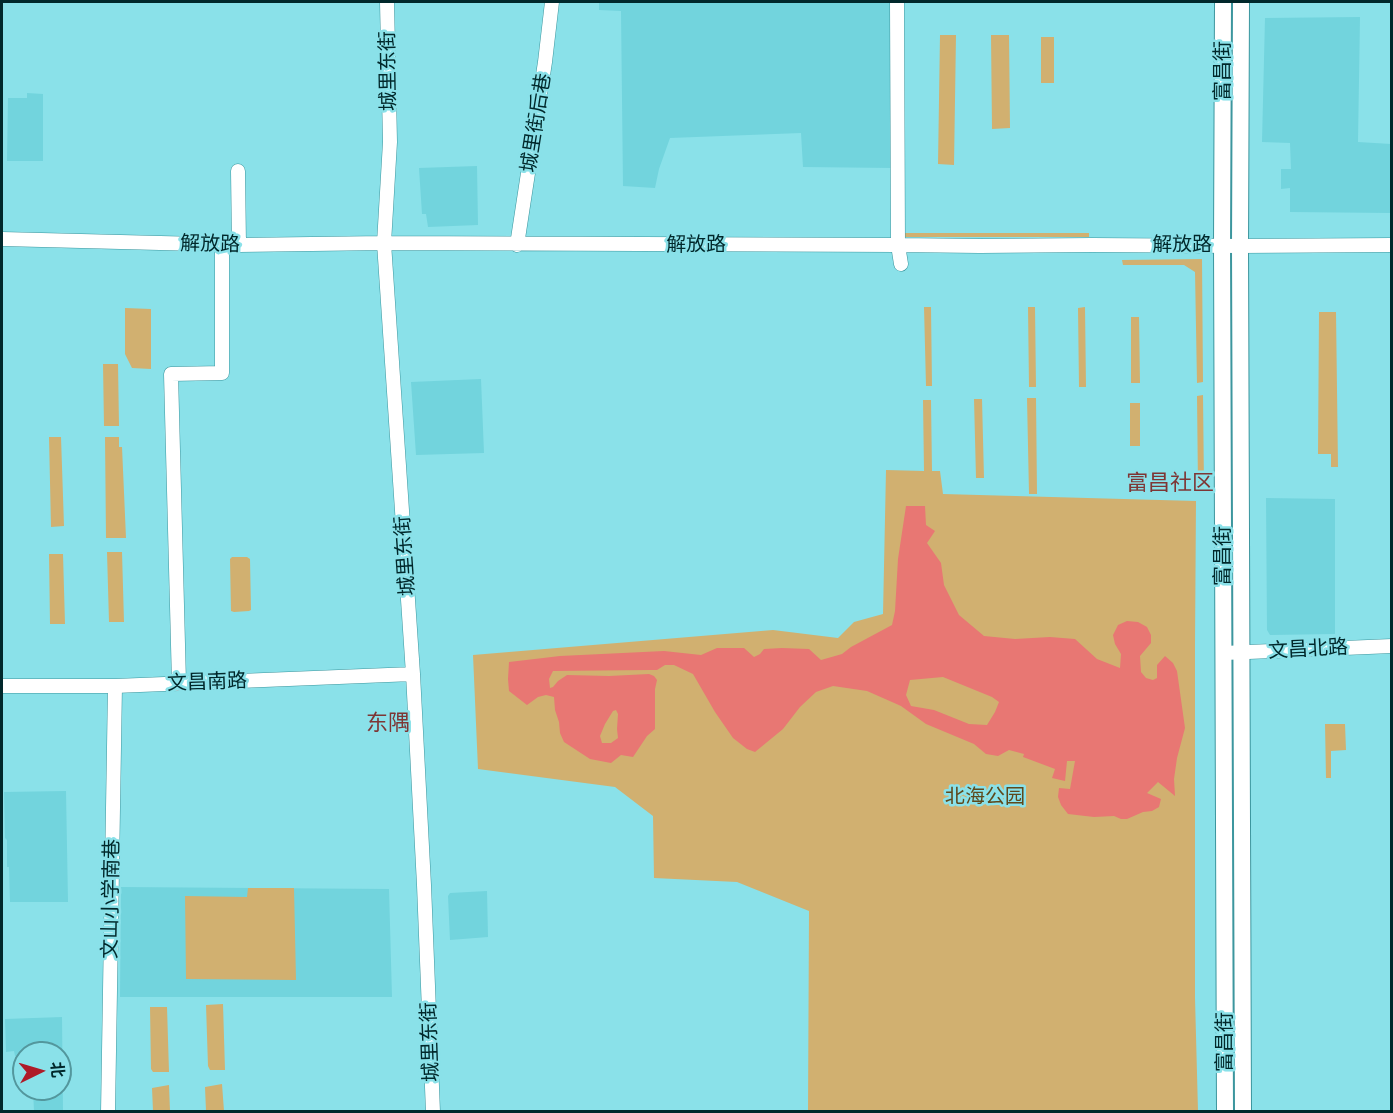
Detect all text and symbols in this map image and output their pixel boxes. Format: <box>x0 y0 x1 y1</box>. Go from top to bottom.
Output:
street label: 城里东街 <box>375 31 401 111</box>
street label: 富昌街 <box>1211 41 1235 101</box>
street label: 城里街后巷 <box>516 72 556 174</box>
street label: 解放路 <box>180 231 240 257</box>
street label: 解放路 <box>666 233 726 257</box>
street label: 解放路 <box>1152 233 1212 257</box>
district label: 富昌社区 <box>1126 470 1214 496</box>
street label: 城里东街 <box>390 515 420 597</box>
street label: 富昌街 <box>1211 526 1235 586</box>
street label: 文昌北路 <box>1267 635 1349 663</box>
street label: 文昌南路 <box>167 669 247 695</box>
district label: 东隅 <box>366 710 410 736</box>
park label: 北海公园 <box>945 785 1025 809</box>
street label: 文山小学南巷 <box>98 839 124 959</box>
street label: 城里东街 <box>417 1002 443 1082</box>
street label: 富昌街 <box>1213 1012 1237 1072</box>
north arrow <box>12 1041 72 1101</box>
text: 北 <box>48 1061 68 1078</box>

